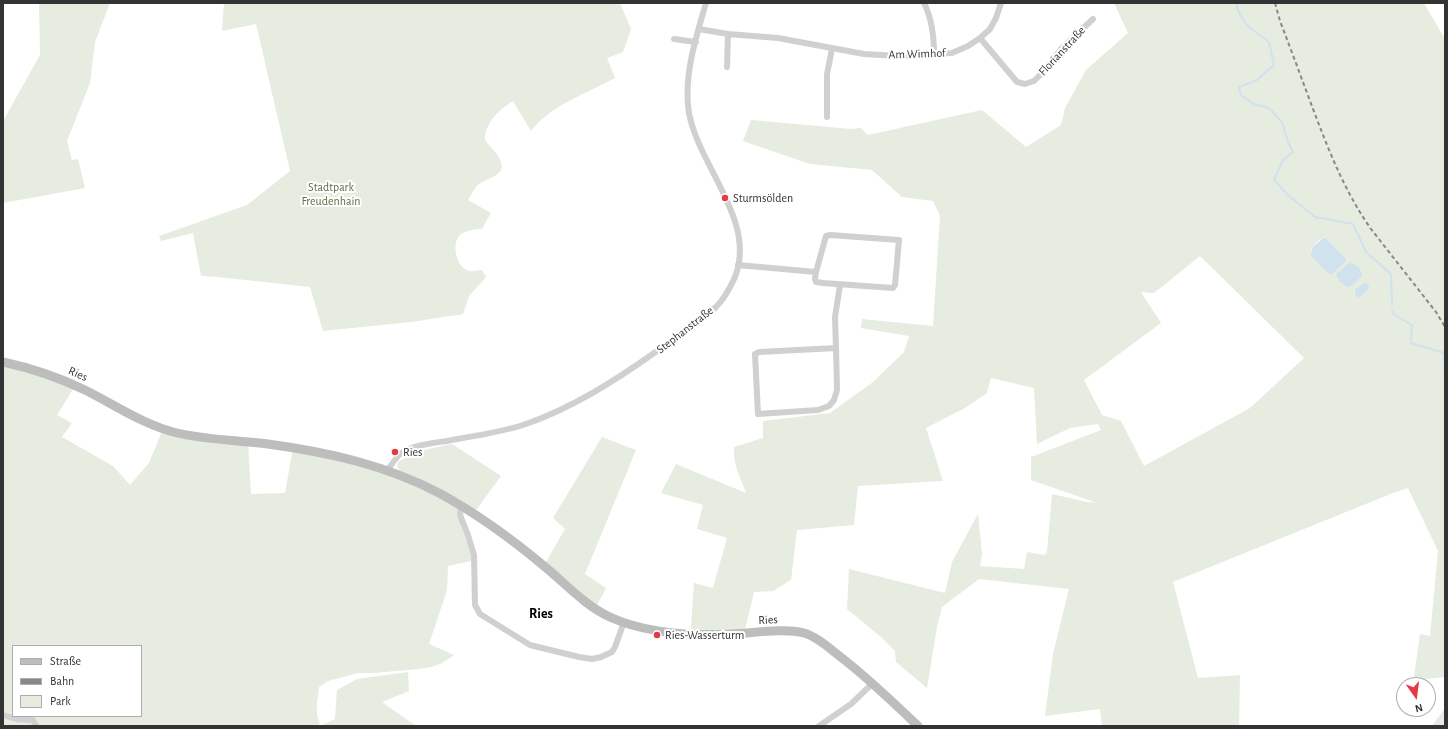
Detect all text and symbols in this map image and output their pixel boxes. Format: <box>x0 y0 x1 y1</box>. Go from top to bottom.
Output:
street label: Florianstraße <box>1036 23 1088 79</box>
street label: Am Wimhof <box>888 46 946 62</box>
park label: Stadtpark Freudenhain <box>301 180 361 208</box>
place label: Sturmsölden <box>733 191 793 205</box>
marker: Sturmsölden <box>720 193 730 203</box>
street label: Stephanstraße <box>654 303 716 357</box>
street label: Ries <box>66 363 90 385</box>
place label: Ries <box>403 445 423 459</box>
marker: Ries <box>390 447 400 457</box>
district label: Ries <box>529 606 553 622</box>
street label: Ries <box>758 612 778 628</box>
place label: Ries-Wasserturm <box>665 628 744 642</box>
marker: Ries-Wasserturm <box>652 630 662 640</box>
legend <box>12 645 142 717</box>
text: Straße <box>50 655 81 667</box>
text: Bahn <box>50 675 74 687</box>
north arrow <box>1396 677 1436 717</box>
text: Park <box>50 695 71 707</box>
text: N <box>1414 702 1424 714</box>

